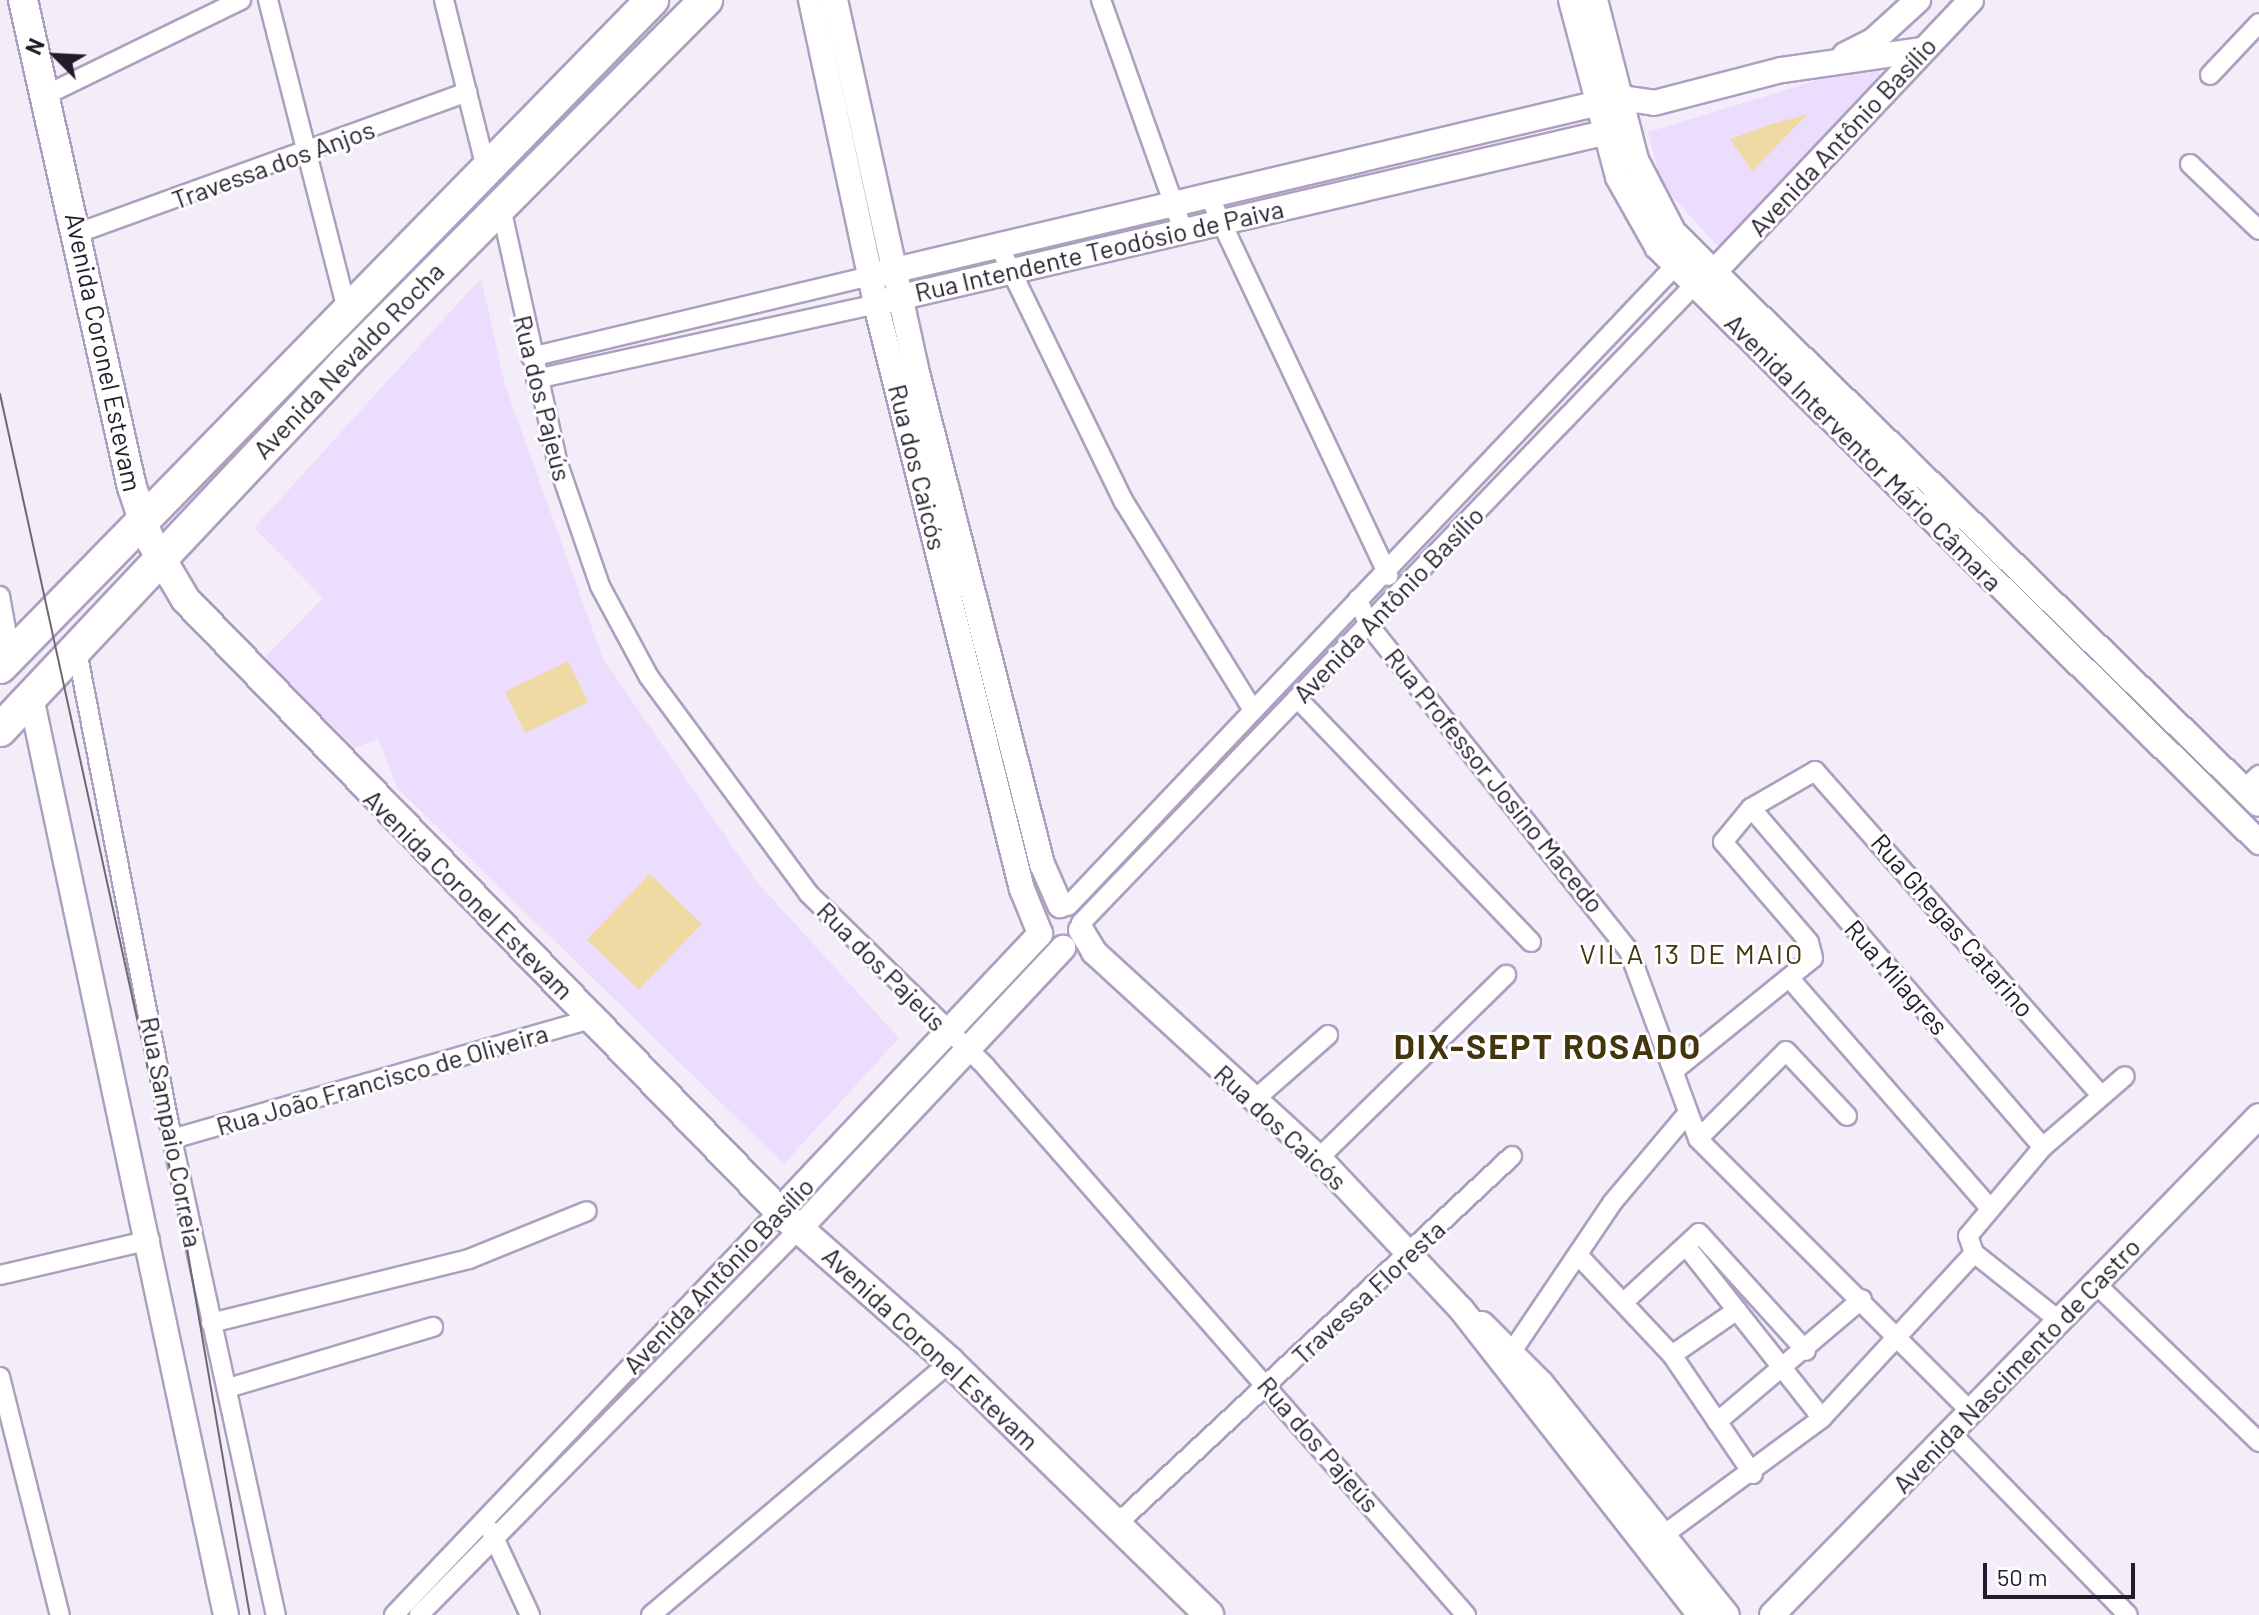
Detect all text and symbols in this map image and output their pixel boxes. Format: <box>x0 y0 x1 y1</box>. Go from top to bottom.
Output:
north arrow <box>16 16 96 96</box>
street label: Avenida Antônio Basílio <box>1742 30 1942 242</box>
text: N <box>19 34 49 58</box>
street label: Travessa dos Anjos <box>167 113 379 215</box>
street label: Rua Intendente Teodósio de Paiva <box>912 192 1286 308</box>
street label: Avenida Coronel Estevam <box>59 210 149 494</box>
street label: Avenida Nevaldo Rocha <box>246 255 450 465</box>
street label: Avenida Interventor Mário Câmara <box>1719 307 2009 597</box>
street label: Rua dos Pajeús <box>507 312 579 484</box>
street label: Rua dos Caicós <box>882 381 954 553</box>
street label: Avenida Antônio Basílio <box>1286 499 1490 709</box>
street label: Rua Professor Josino Macedo <box>1379 641 1611 919</box>
street label: Avenida Coronel Estevam <box>358 783 580 1005</box>
street label: Rua Ghegas Catarino <box>1865 827 2041 1023</box>
street label: Rua dos Pajeús <box>811 895 953 1037</box>
street label: Rua Milagres <box>1839 913 1955 1041</box>
district label: VILA 13 DE MAIO <box>1580 936 1804 970</box>
street label: Rua Sampaio Correia <box>134 1014 210 1250</box>
street label: Rua João Francisco de Oliveira <box>213 1017 551 1141</box>
district label: DIX-SEPT ROSADO <box>1394 1026 1702 1066</box>
street label: Rua dos Caicós <box>1208 1058 1354 1196</box>
street label: Avenida Antônio Basílio <box>616 1170 820 1380</box>
street label: Travessa Floresta <box>1285 1213 1451 1371</box>
street label: Avenida Nascimento de Castro <box>1886 1231 2146 1499</box>
street label: Avenida Coronel Estevam <box>816 1240 1046 1456</box>
street label: Rua dos Pajeús <box>1252 1370 1386 1518</box>
scale bar <box>1987 1547 2139 1597</box>
text: 50 m <box>1997 1562 2048 1591</box>

